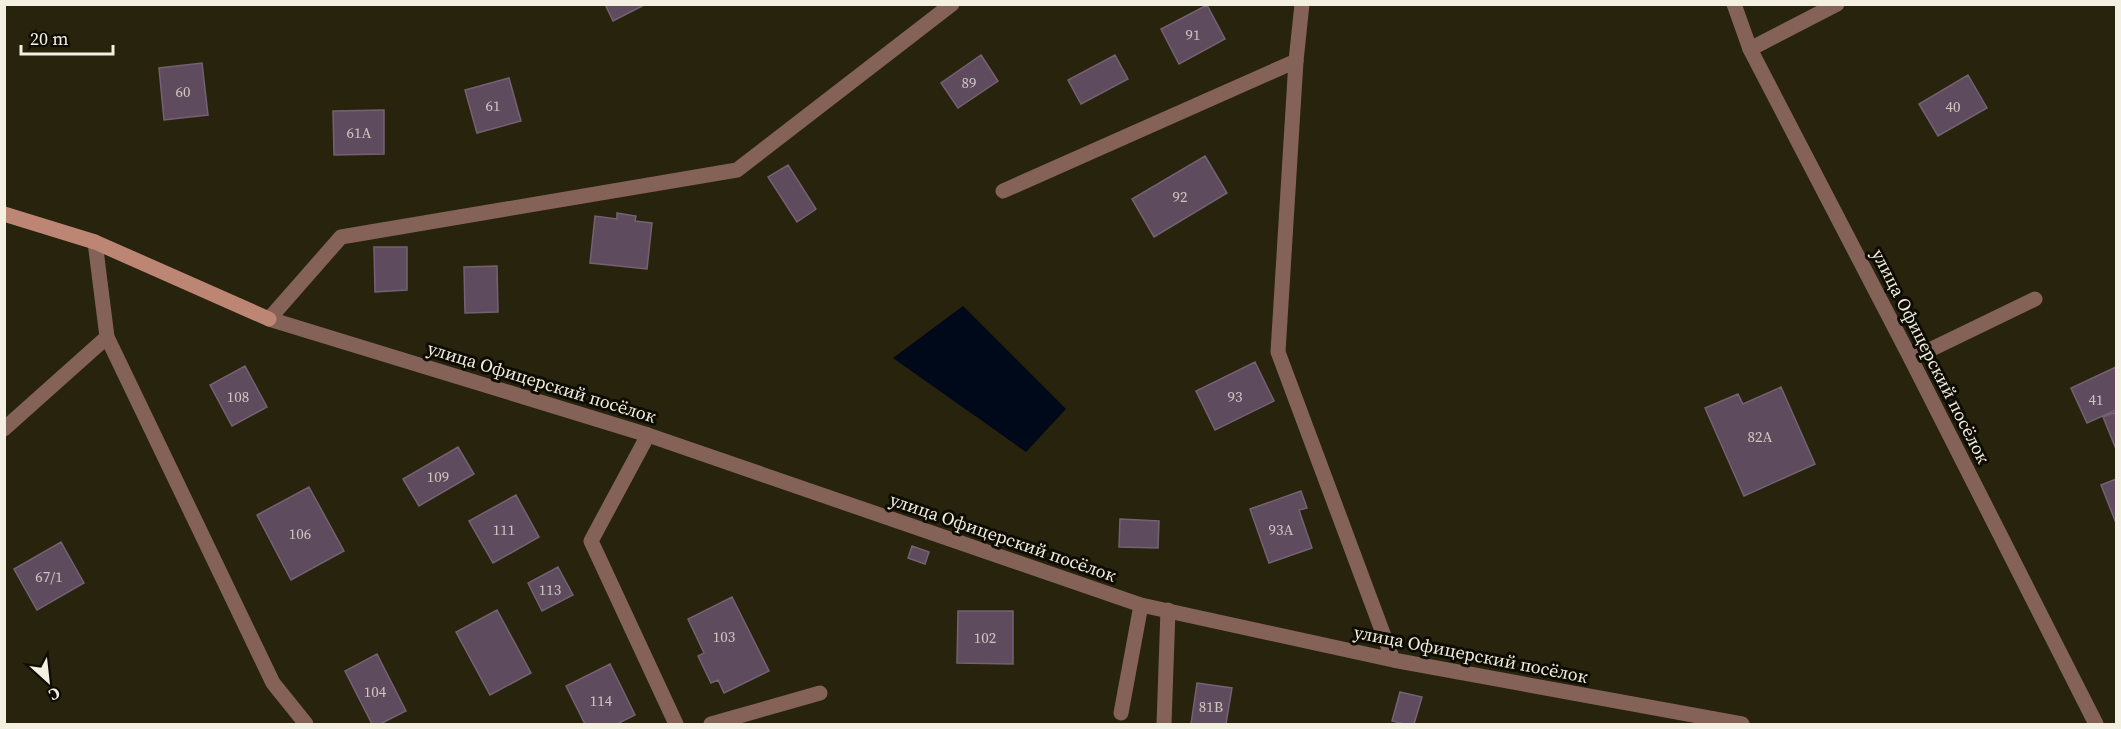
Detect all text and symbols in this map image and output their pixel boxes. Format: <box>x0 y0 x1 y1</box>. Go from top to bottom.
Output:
scale bar <box>21 18 112 56</box>
house number: 91 <box>1185 24 1201 45</box>
text: 20 m <box>30 26 68 51</box>
house number: 89 <box>961 72 977 93</box>
house number: 60 <box>175 81 191 102</box>
house number: 61 <box>485 95 501 116</box>
house number: 40 <box>1945 96 1961 117</box>
house number: 61А <box>347 122 372 143</box>
house number: 92 <box>1172 186 1188 207</box>
street label: улица Офицерский посёлок <box>1866 244 1996 468</box>
street label: улица Офицерский посёлок <box>425 335 659 429</box>
house number: 108 <box>227 386 249 407</box>
house number: 93 <box>1227 386 1243 407</box>
house number: 41 <box>2088 389 2104 410</box>
house number: 82А <box>1748 426 1773 447</box>
house number: 109 <box>427 466 449 487</box>
street label: улица Офицерский посёлок <box>886 486 1120 588</box>
house number: 111 <box>493 519 515 540</box>
house number: 93А <box>1269 519 1294 540</box>
house number: 106 <box>289 523 311 544</box>
house number: 67/1 <box>35 566 63 587</box>
house number: 113 <box>539 579 561 600</box>
street label: улица Офицерский посёлок <box>1352 619 1590 689</box>
house number: 103 <box>713 626 735 647</box>
house number: 102 <box>974 627 996 648</box>
north arrow <box>18 651 78 711</box>
house number: 104 <box>364 681 387 702</box>
text: С <box>45 682 64 706</box>
house number: 114 <box>590 690 613 711</box>
house number: 81В <box>1199 696 1223 717</box>

